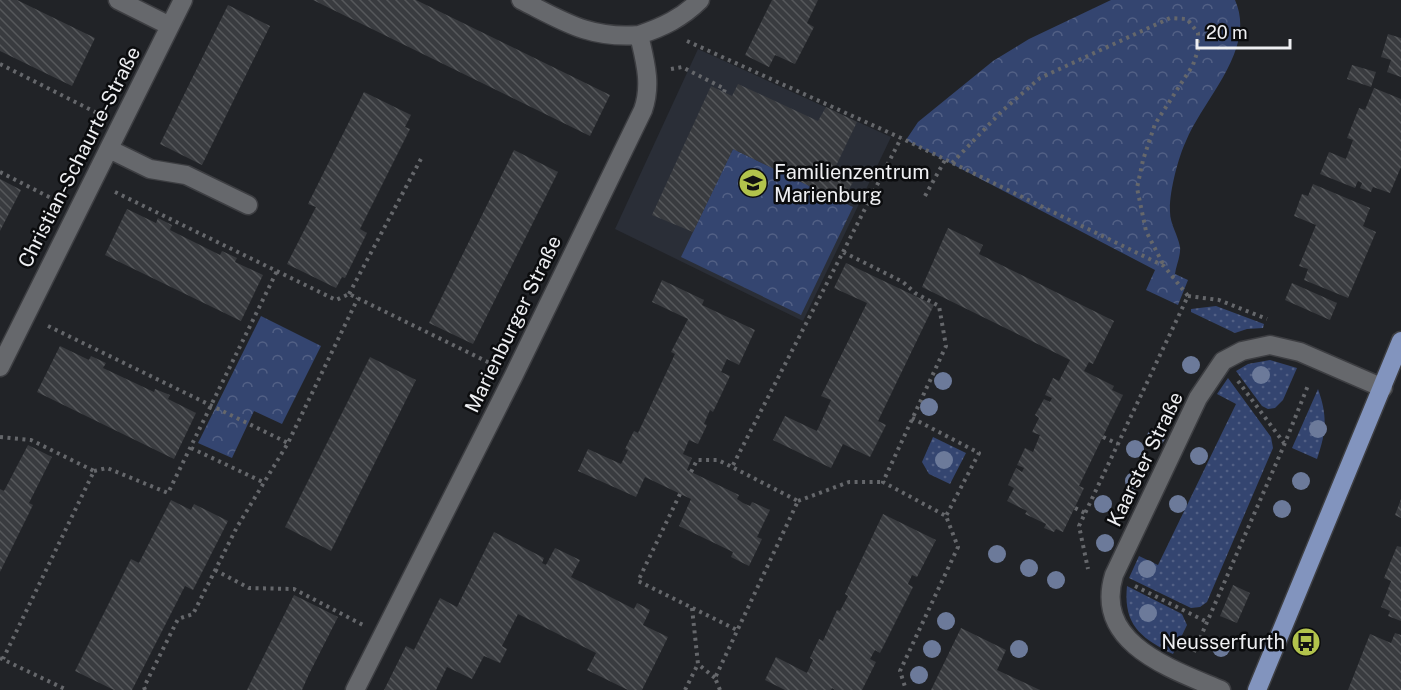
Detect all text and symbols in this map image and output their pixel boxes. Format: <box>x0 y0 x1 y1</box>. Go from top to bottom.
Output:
scale bar <box>1197 12 1290 50</box>
text: 20 m <box>1206 22 1248 43</box>
street label: Christian-Schaurte-Straße <box>13 42 145 272</box>
place label: Familienzentrum Marienburg <box>774 160 930 207</box>
school or university icon: Familienzentrum Marienburg <box>737 167 769 199</box>
street label: Marienburger Straße <box>460 232 566 416</box>
street label: Kaarster Straße <box>1102 388 1188 530</box>
bus stop icon: Neusserfurth <box>1290 626 1322 658</box>
place label: Neusserfurth <box>1161 630 1285 654</box>

